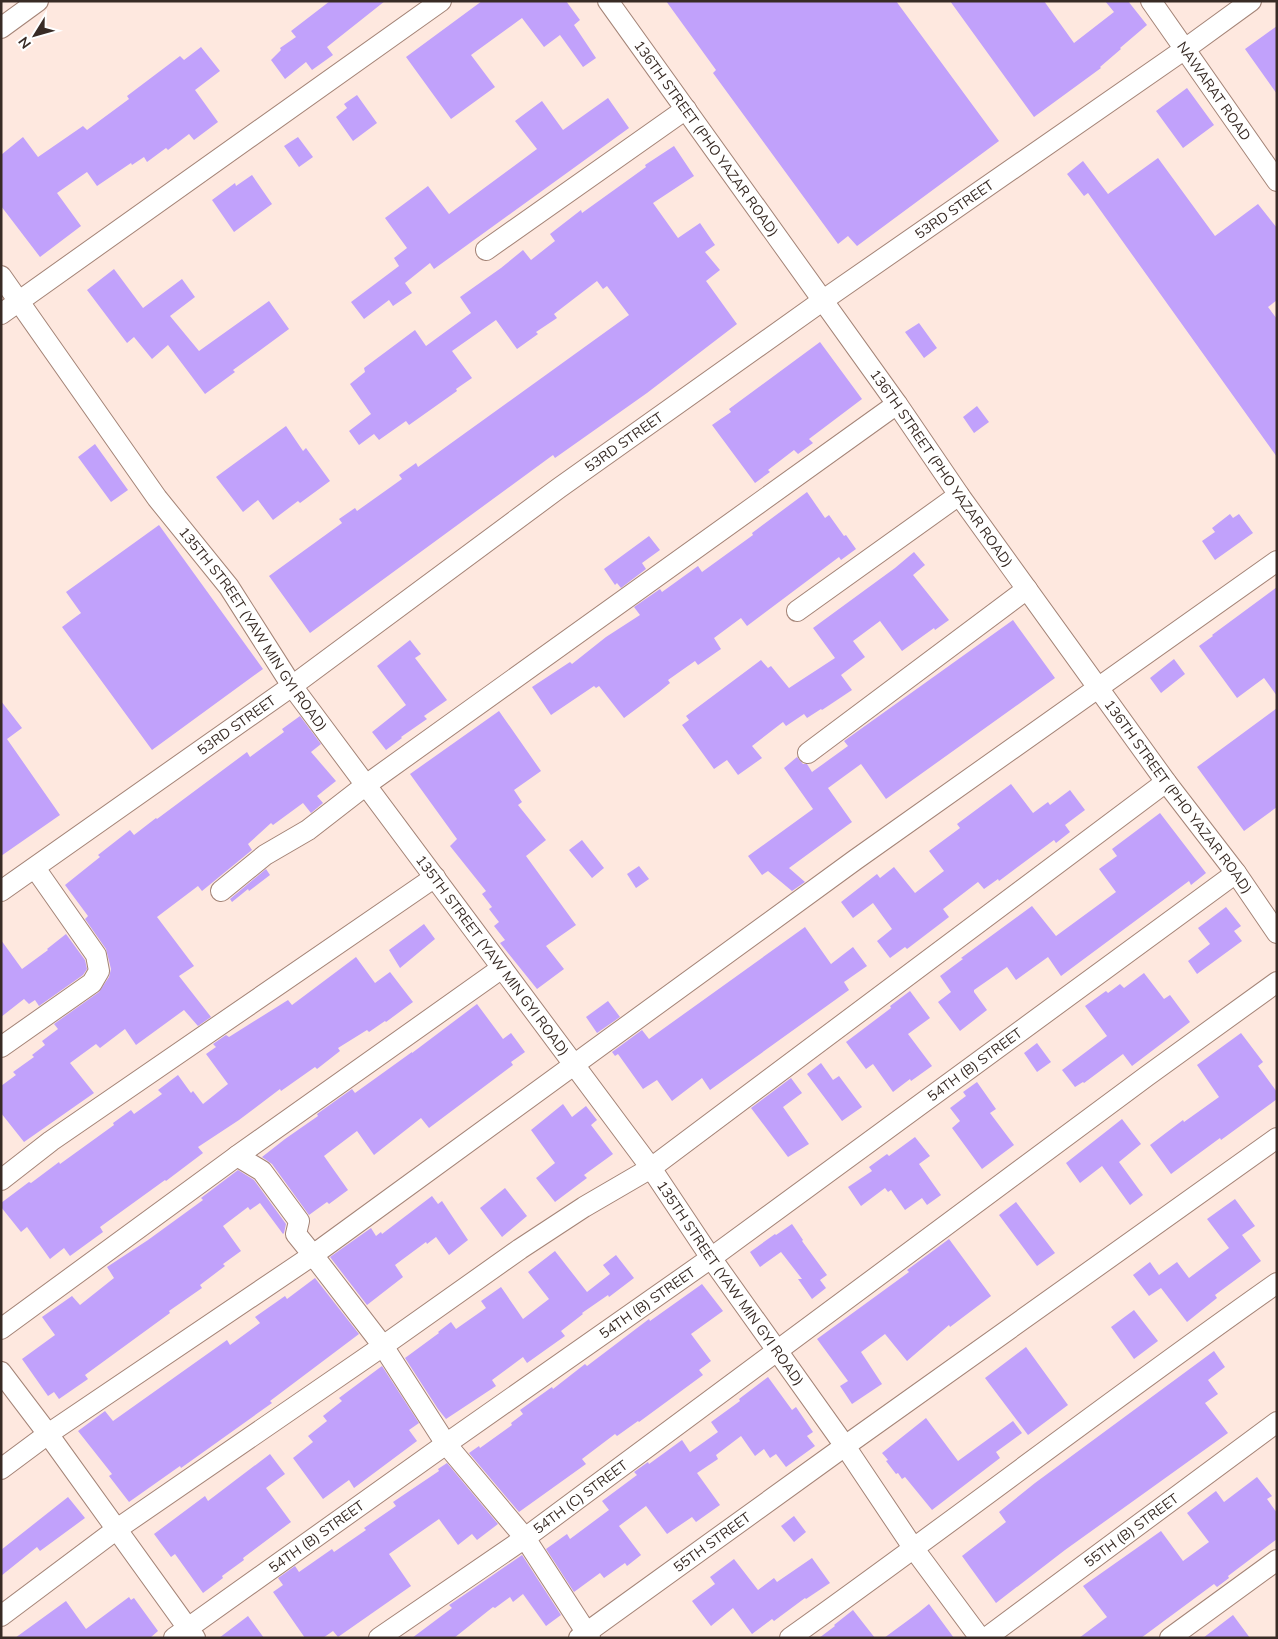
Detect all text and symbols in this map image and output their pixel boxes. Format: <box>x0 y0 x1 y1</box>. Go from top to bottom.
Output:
north arrow <box>10 10 60 60</box>
text: N <box>14 33 35 52</box>
street label: 136TH STREET (PHO YAZAR ROAD) <box>630 37 783 240</box>
street label: NAWARAT ROAD <box>1173 38 1255 144</box>
street label: 53RD STREET <box>911 175 998 243</box>
street label: 136TH STREET (PHO YAZAR ROAD) <box>866 366 1017 570</box>
street label: 53RD STREET <box>581 408 667 476</box>
street label: 135TH STREET (YAW MIN GYI ROAD) <box>175 523 331 734</box>
street label: 53RD STREET <box>194 691 280 759</box>
street label: 136TH STREET (PHO YAZAR ROAD) <box>1101 696 1256 897</box>
street label: 135TH STREET (YAW MIN GYI ROAD) <box>412 851 573 1059</box>
street label: 54TH (B) STREET <box>924 1023 1026 1105</box>
street label: 135TH STREET (YAW MIN GYI ROAD) <box>653 1177 808 1389</box>
street label: 54TH (B) STREET <box>596 1263 699 1343</box>
street label: 54TH (C) STREET <box>530 1456 632 1538</box>
street label: 55TH (B) STREET <box>1081 1489 1183 1571</box>
street label: 54TH (B) STREET <box>265 1496 368 1577</box>
street label: 55TH STREET <box>670 1508 755 1576</box>

